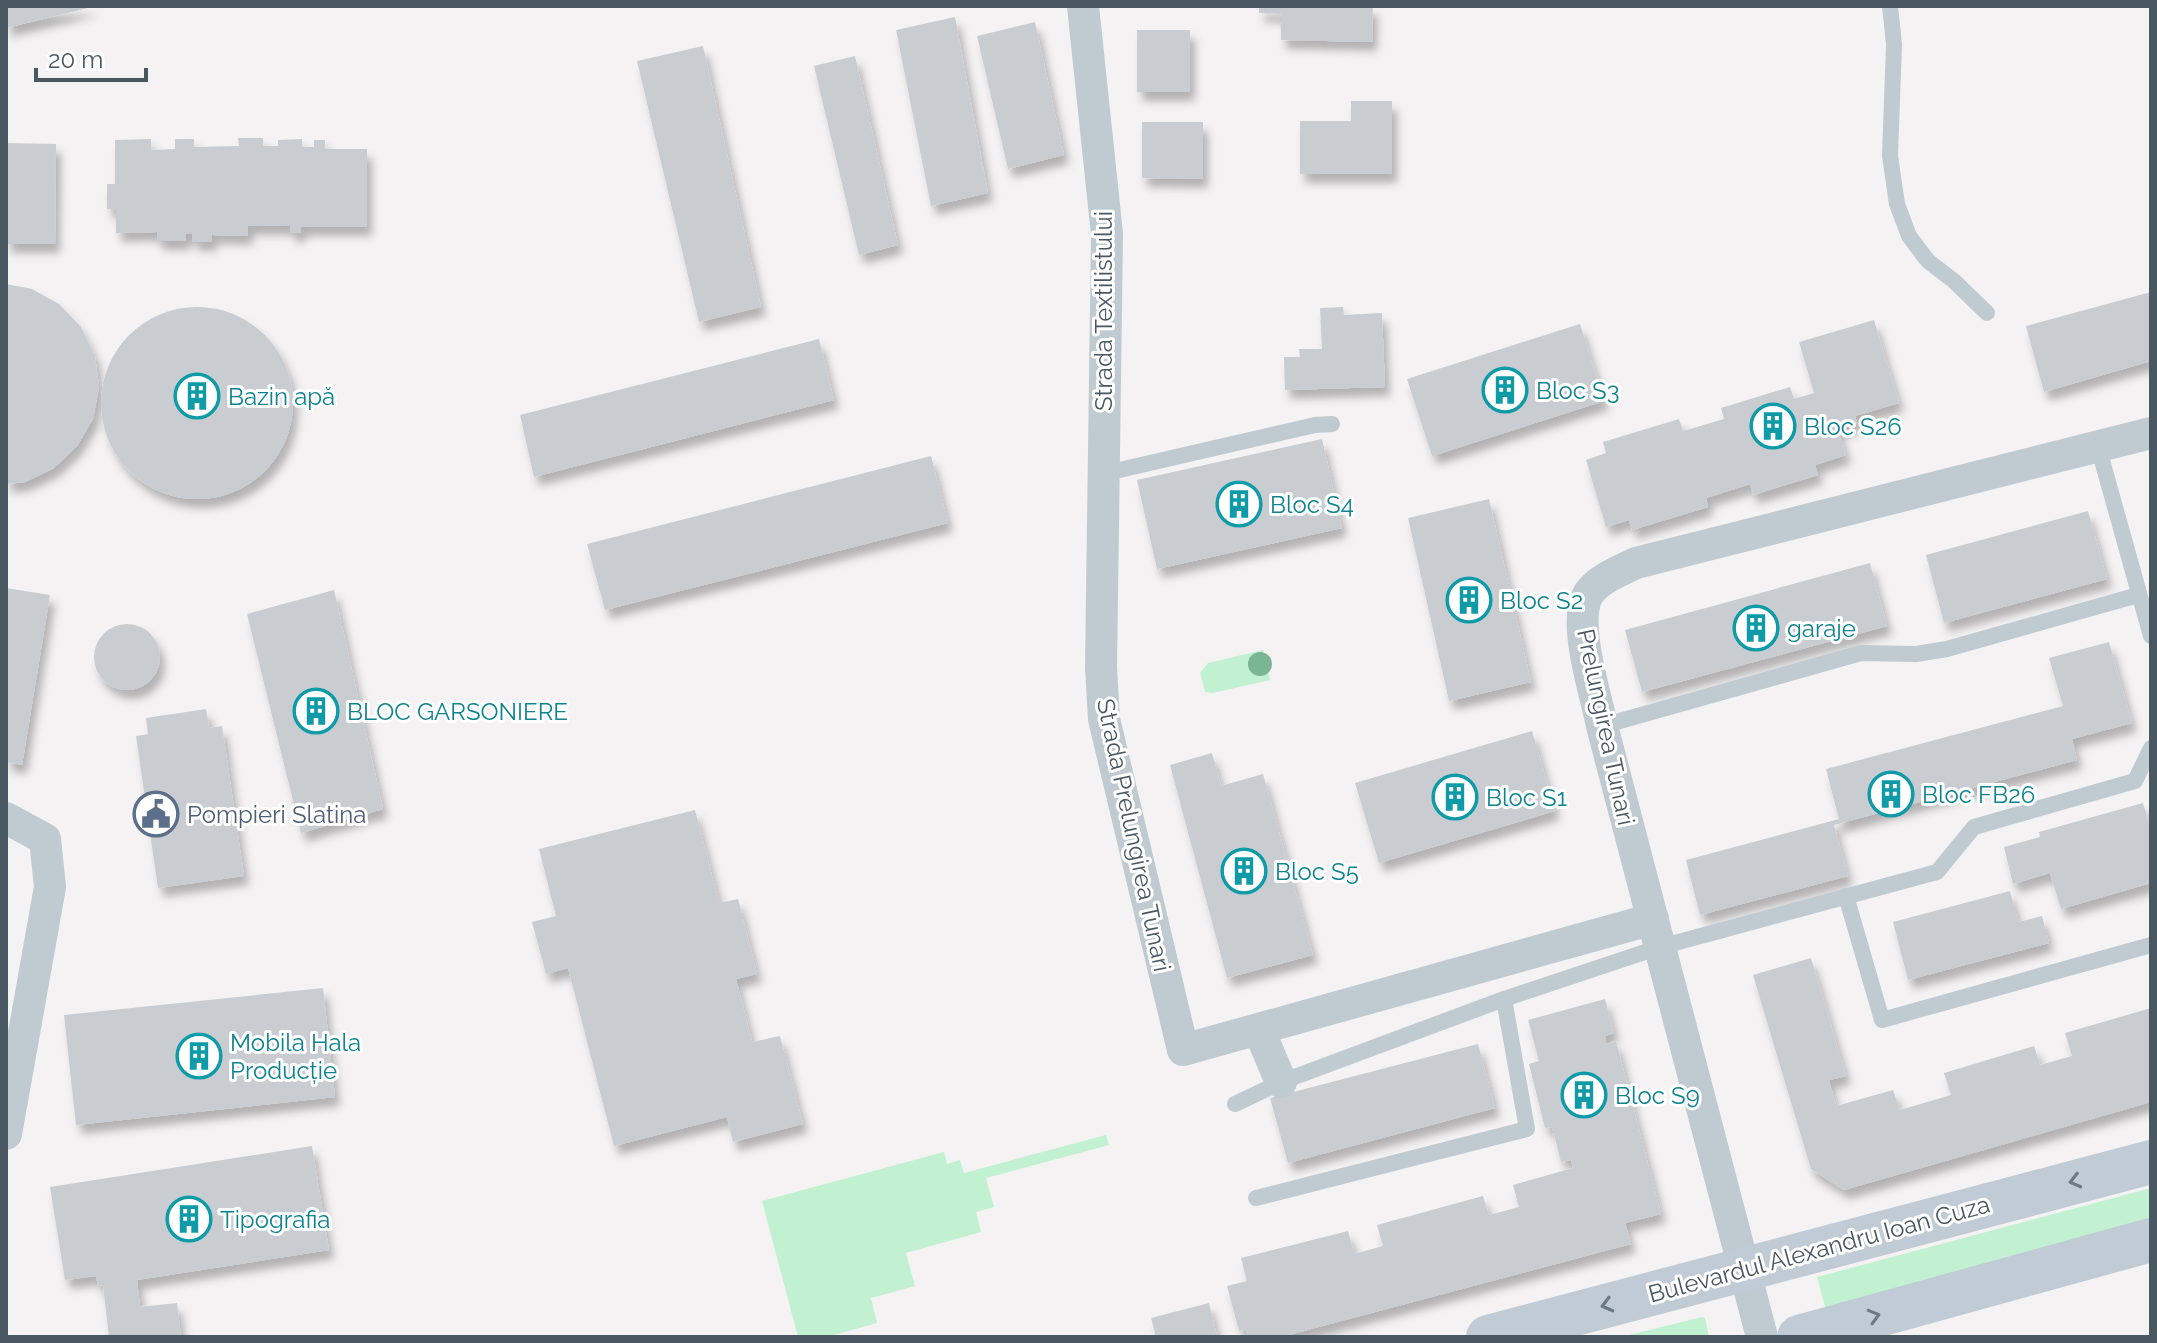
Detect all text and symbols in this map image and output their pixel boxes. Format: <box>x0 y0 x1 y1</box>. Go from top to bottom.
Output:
scale bar <box>36 32 146 82</box>
text: 20 m <box>48 45 103 74</box>
street label: Strada Textilistului <box>1089 211 1118 411</box>
building icon: Bloc S3 <box>1481 366 1529 414</box>
building icon: Bazin apă <box>173 372 221 420</box>
place label: Bloc S3 <box>1536 376 1619 405</box>
place label: Bazin apă <box>228 382 335 411</box>
building icon: Bloc S26 <box>1749 402 1797 450</box>
place label: Bloc S26 <box>1804 412 1902 441</box>
building icon: Bloc S4 <box>1215 480 1263 528</box>
place label: Bloc S4 <box>1270 490 1354 519</box>
building icon: Bloc S2 <box>1445 576 1493 624</box>
place label: Bloc S2 <box>1500 586 1583 615</box>
building icon: garaje <box>1732 604 1780 652</box>
place label: garaje <box>1787 614 1856 643</box>
street label: Prelungirea Tunari <box>1571 626 1641 828</box>
building icon: BLOC GARSONIERE <box>292 687 340 735</box>
street label: Strada Prelungirea Tunari <box>1091 696 1177 974</box>
place label: BLOC GARSONIERE <box>347 697 568 726</box>
building icon: Bloc FB26 <box>1867 770 1915 818</box>
building icon: Bloc S1 <box>1431 773 1479 821</box>
place label: Bloc FB26 <box>1922 780 2035 809</box>
place label: Bloc S1 <box>1486 783 1567 812</box>
public building icon: Pompieri Slatina <box>132 790 180 838</box>
place label: Pompieri Slatina <box>187 800 366 829</box>
building icon: Bloc S5 <box>1220 847 1268 895</box>
place label: Bloc S5 <box>1275 857 1359 886</box>
place label: Mobila Hala Producție <box>230 1028 361 1085</box>
building icon: Mobila Hala Producție <box>175 1032 223 1080</box>
building icon: Bloc S9 <box>1560 1071 1608 1119</box>
place label: Bloc S9 <box>1615 1081 1700 1110</box>
one-way arrow <box>2069 1172 2083 1189</box>
street label: Bulevardul Alexandru Ioan Cuza <box>1645 1189 1993 1309</box>
building icon: Tipografia <box>165 1195 213 1243</box>
place label: Tipografia <box>220 1205 330 1234</box>
one-way arrow <box>1601 1295 1615 1312</box>
one-way arrow <box>1866 1309 1880 1325</box>

